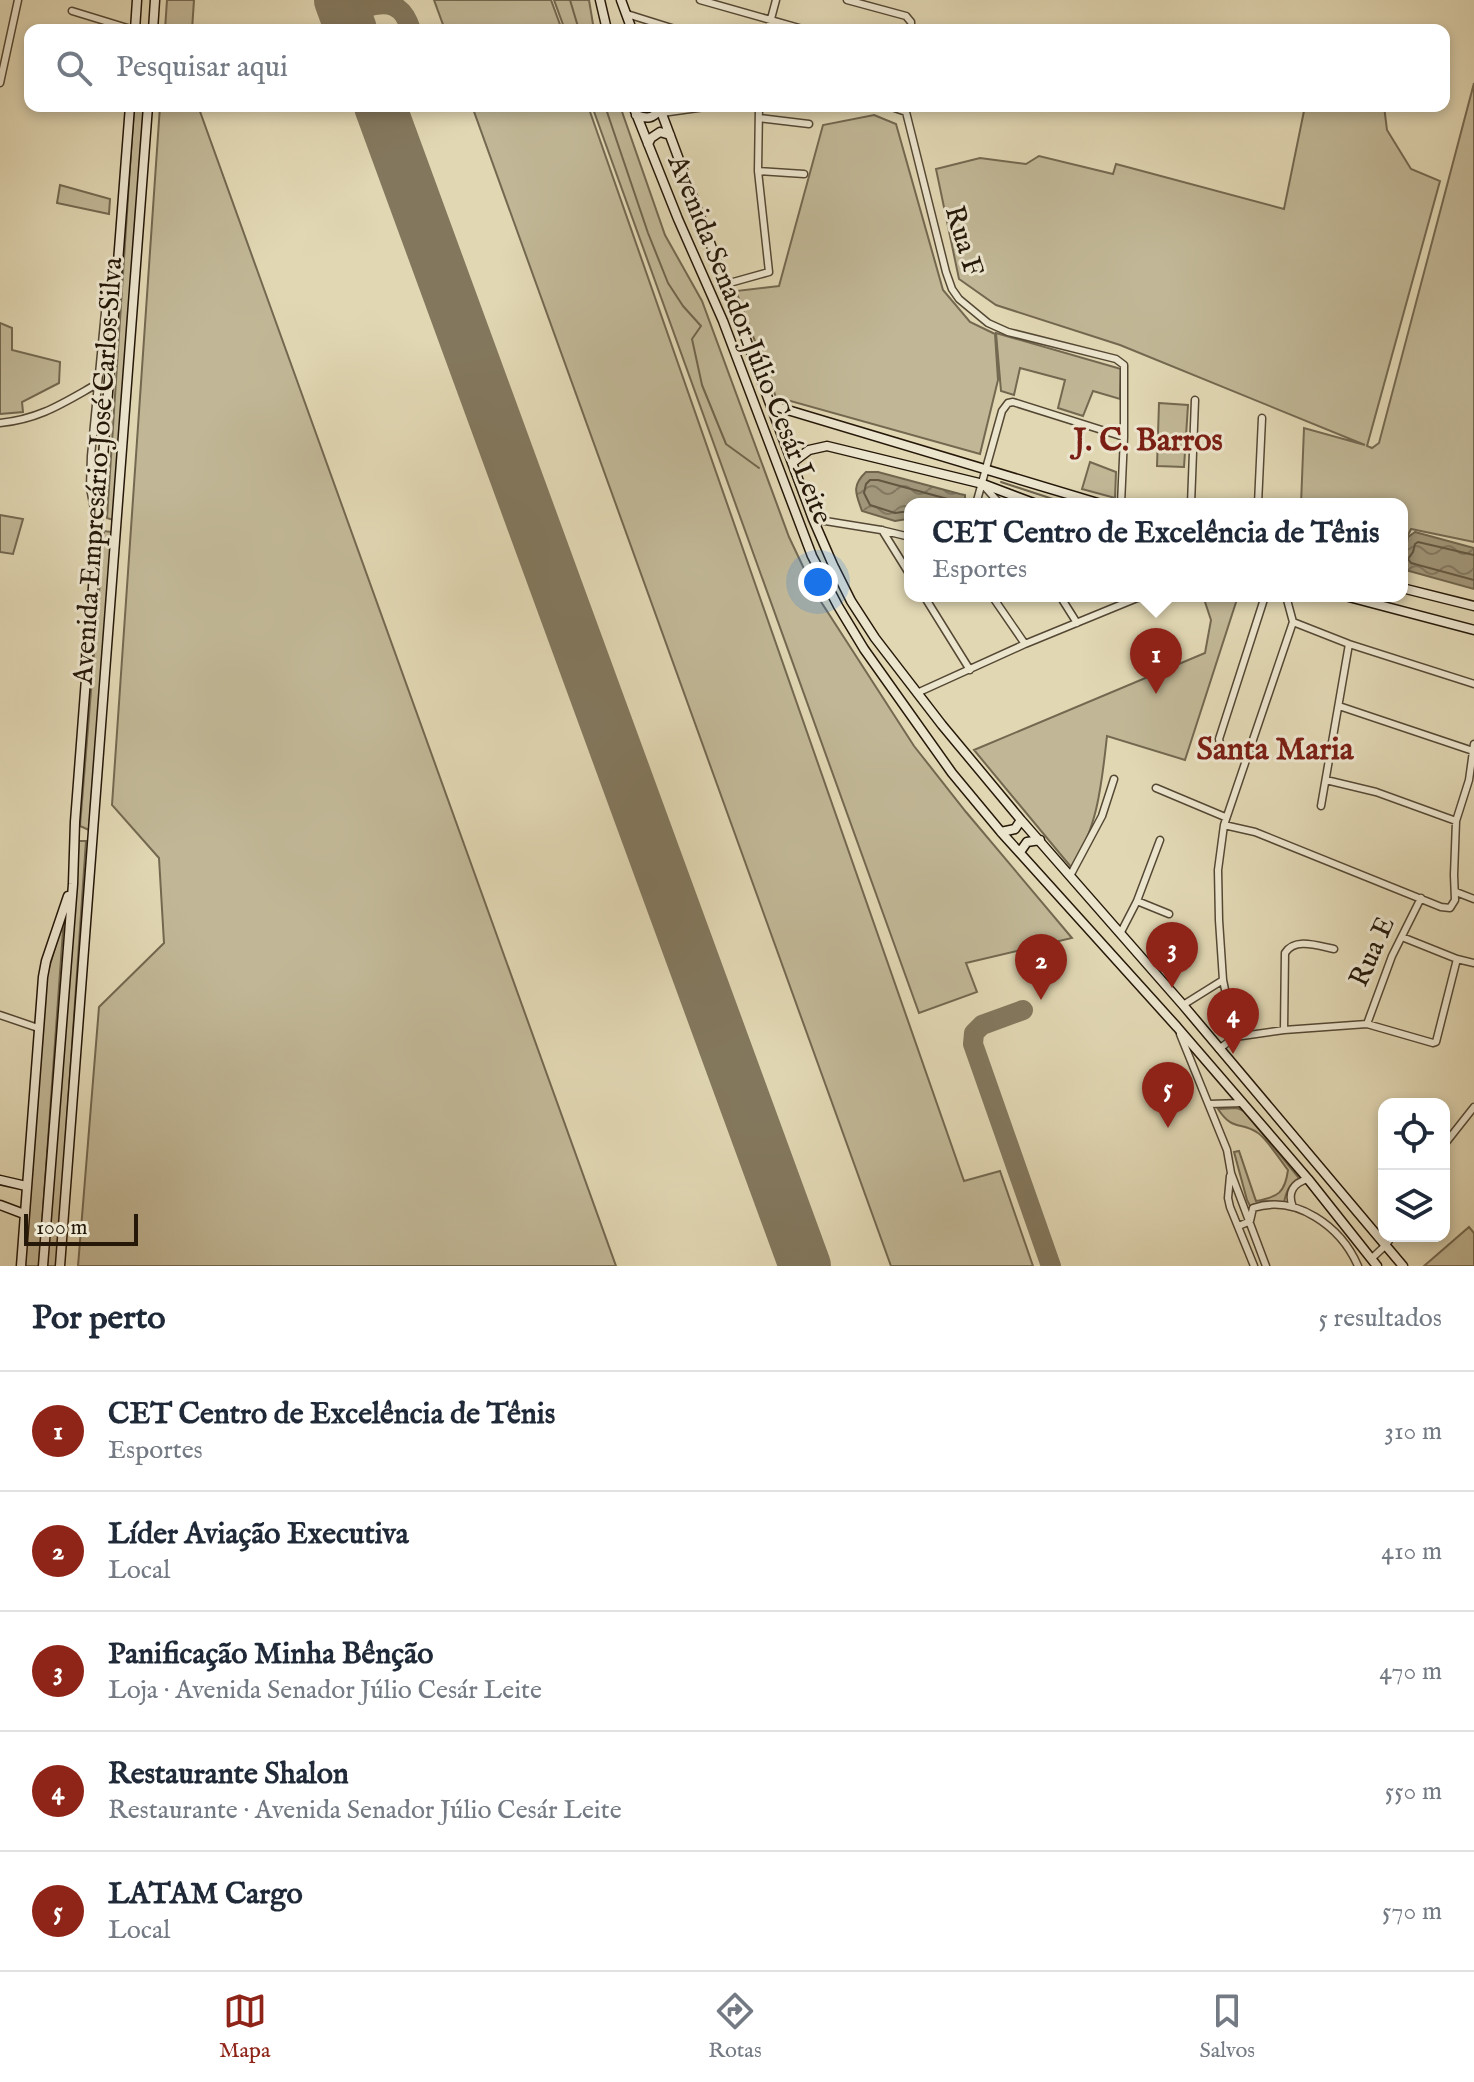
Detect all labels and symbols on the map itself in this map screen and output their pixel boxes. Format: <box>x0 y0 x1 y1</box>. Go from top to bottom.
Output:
street label: Avenida Senador Júlio Cesár Leite <box>658 149 839 530</box>
street label: Rua F <box>936 202 990 281</box>
street label: Avenida Empresário José Carlos Silva <box>67 255 131 687</box>
district label: J. C. Barros <box>1069 421 1223 462</box>
your location <box>798 562 838 602</box>
pin: 1 <box>1130 628 1182 694</box>
district label: Santa Maria <box>1196 730 1355 771</box>
street label: Rua E <box>1342 911 1404 993</box>
pin: 3 <box>1146 922 1198 988</box>
pin: 2 <box>1015 934 1067 1000</box>
pin: 4 <box>1207 988 1259 1054</box>
pin: 5 <box>1142 1062 1194 1128</box>
scale bar <box>24 1210 138 1246</box>

